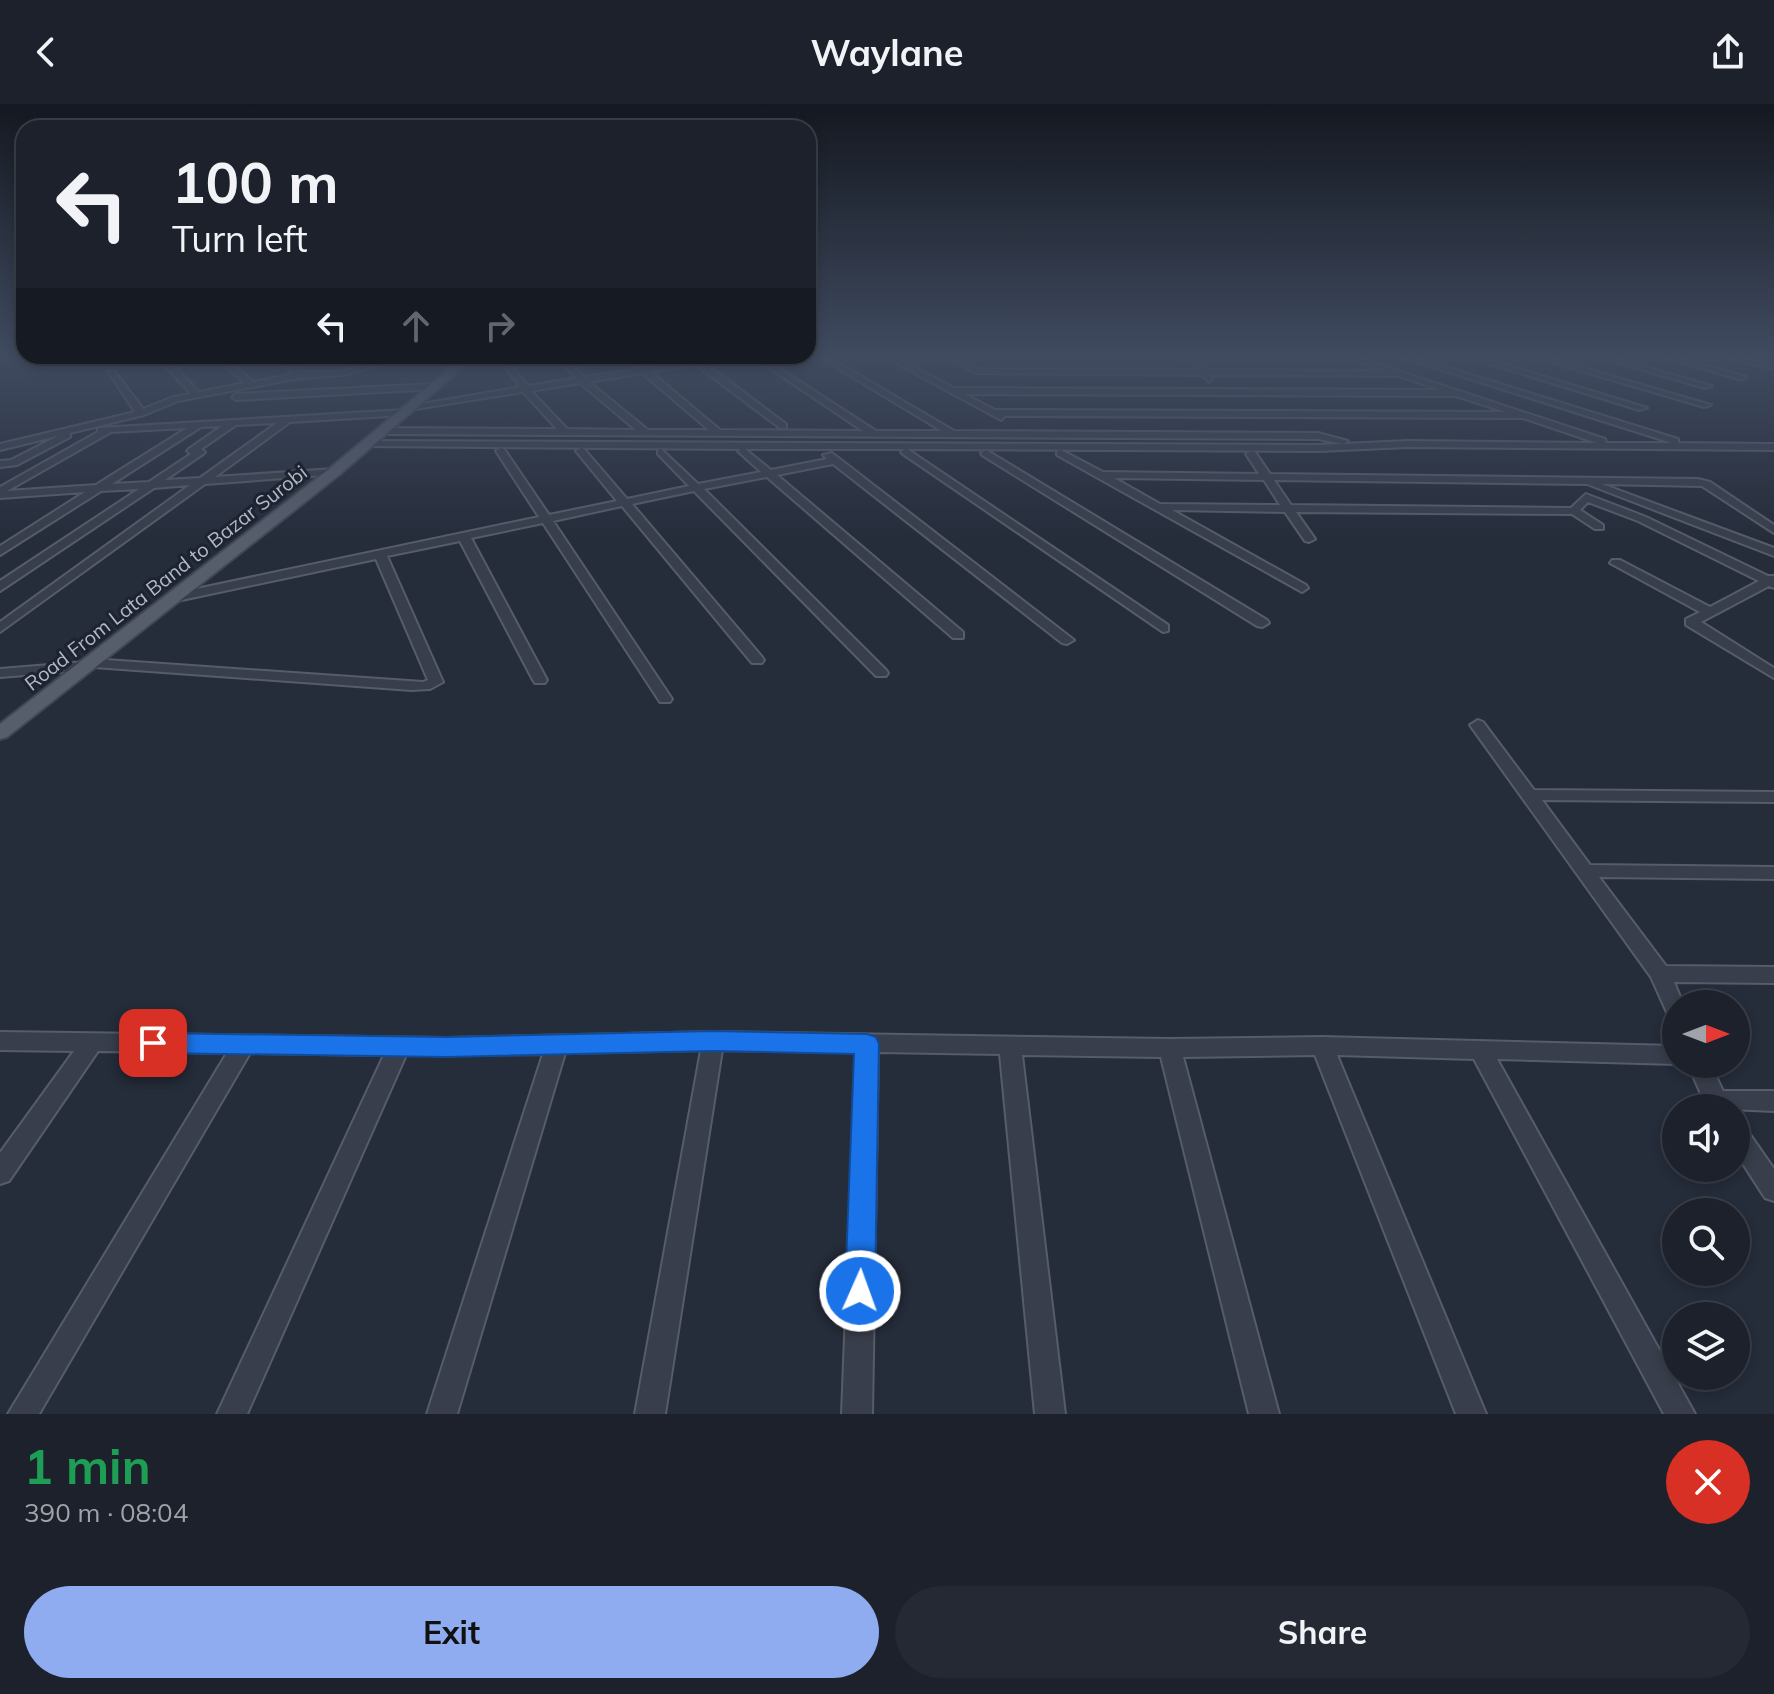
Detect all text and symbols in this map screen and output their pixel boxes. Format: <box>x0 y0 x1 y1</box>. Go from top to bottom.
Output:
icon: back <box>24 30 68 74</box>
text: Waylane <box>810 30 964 75</box>
icon: share <box>1706 30 1750 74</box>
text: 100 m <box>172 147 339 217</box>
icon: left <box>40 152 144 256</box>
text: Turn left <box>172 216 308 261</box>
icon: left <box>310 304 354 348</box>
icon: ahead <box>394 304 438 348</box>
icon: right <box>478 304 522 348</box>
street label: Road From Lata Band to Bazar Surobi <box>20 460 312 696</box>
north arrow <box>1662 990 1750 1078</box>
map controls <box>1662 990 1750 1390</box>
pin <box>119 1009 187 1077</box>
icon: arrive <box>131 1021 175 1065</box>
button: sound <box>1662 1094 1750 1182</box>
button: search <box>1662 1198 1750 1286</box>
position arrow <box>818 1249 902 1333</box>
button: layers <box>1662 1302 1750 1390</box>
text: 1 min <box>24 1436 151 1496</box>
button: close <box>1666 1440 1750 1524</box>
text: 390 m · 08:04 <box>24 1496 188 1529</box>
button: Exit <box>24 1586 879 1678</box>
button: Share <box>895 1586 1750 1678</box>

